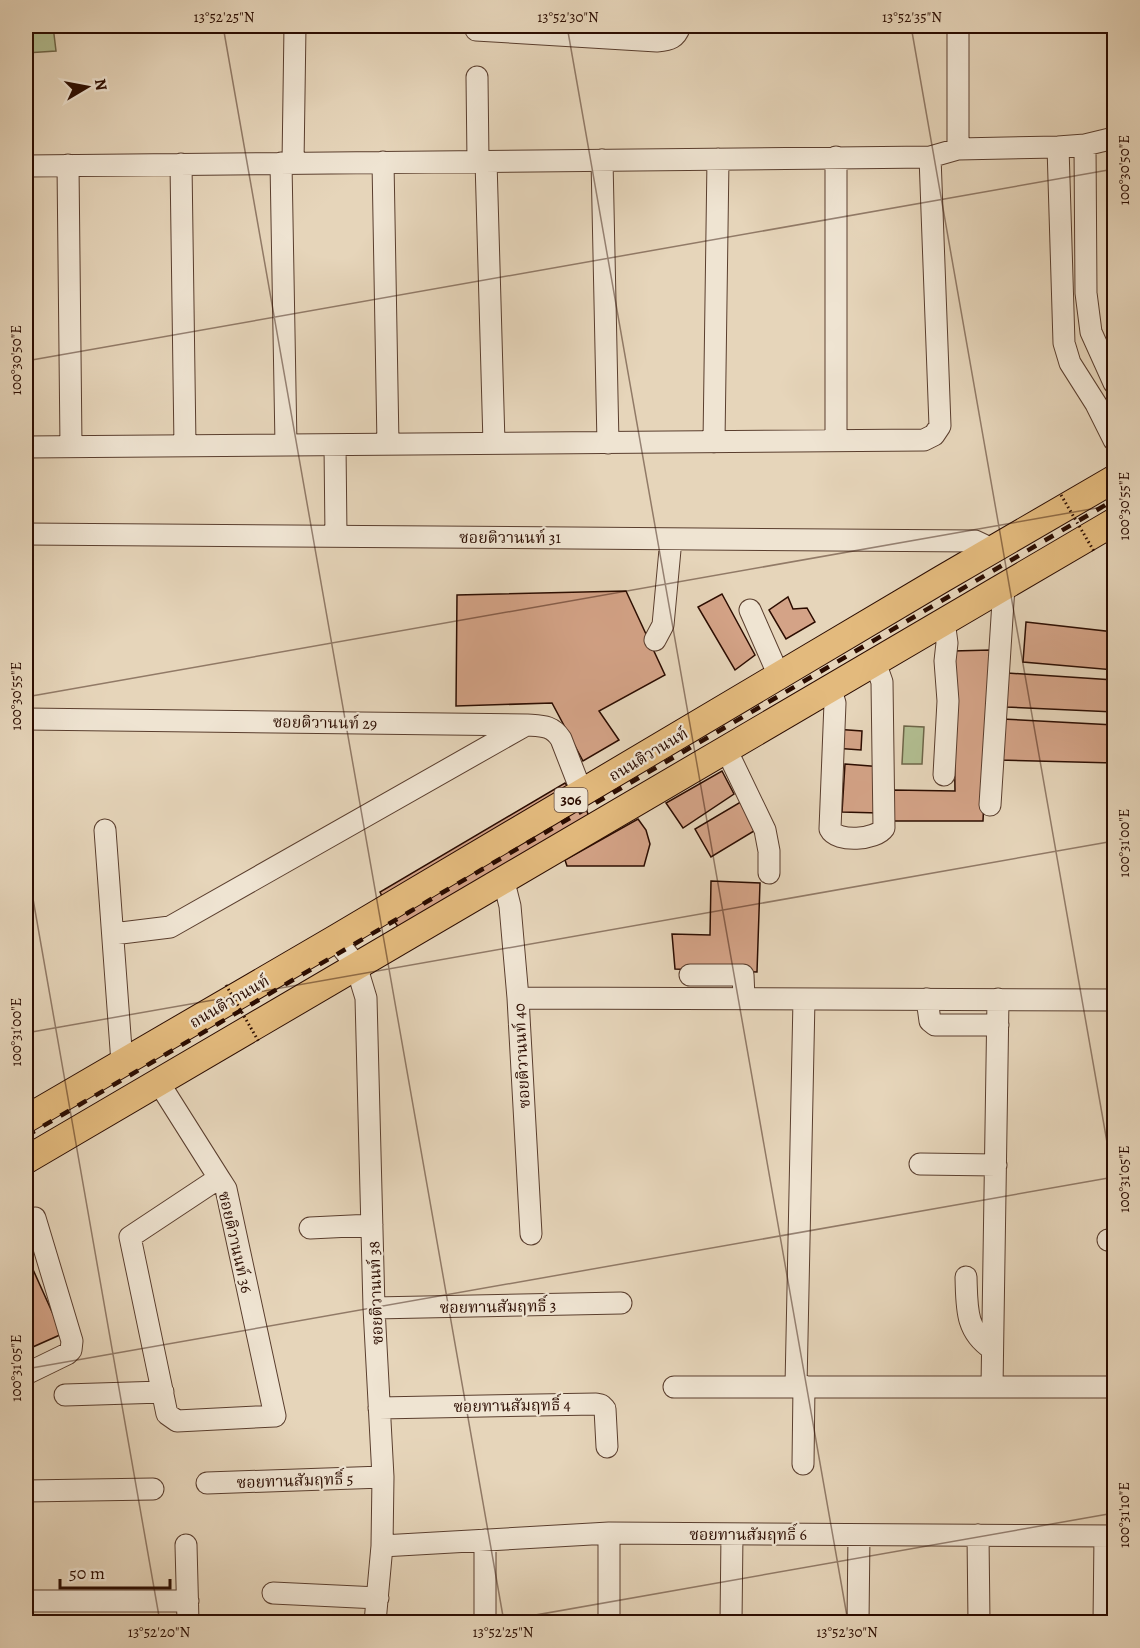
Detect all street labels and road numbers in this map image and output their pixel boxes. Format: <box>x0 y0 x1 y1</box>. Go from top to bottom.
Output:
street label: ซอยติวานนท์ 31 <box>459 527 561 549</box>
street label: ซอยติวานนท์ 29 <box>273 711 377 735</box>
street label: ถนนติวานนท์ <box>605 723 692 787</box>
road number: 306 <box>554 788 588 812</box>
street label: ถนนติวานนท์ <box>186 970 273 1034</box>
street label: ซอยติวานนท์ 40 <box>508 1003 536 1109</box>
street label: ซอยติวานนท์ 36 <box>213 1189 257 1295</box>
street label: ซอยติวานนท์ 38 <box>363 1241 389 1345</box>
street label: ซอยทานสัมฤทธิ์ 3 <box>439 1294 557 1319</box>
street label: ซอยทานสัมฤทธิ์ 4 <box>453 1393 571 1418</box>
street label: ซอยทานสัมฤทธิ์ 5 <box>236 1467 354 1494</box>
street label: ซอยทานสัมฤทธิ์ 6 <box>689 1523 807 1546</box>

